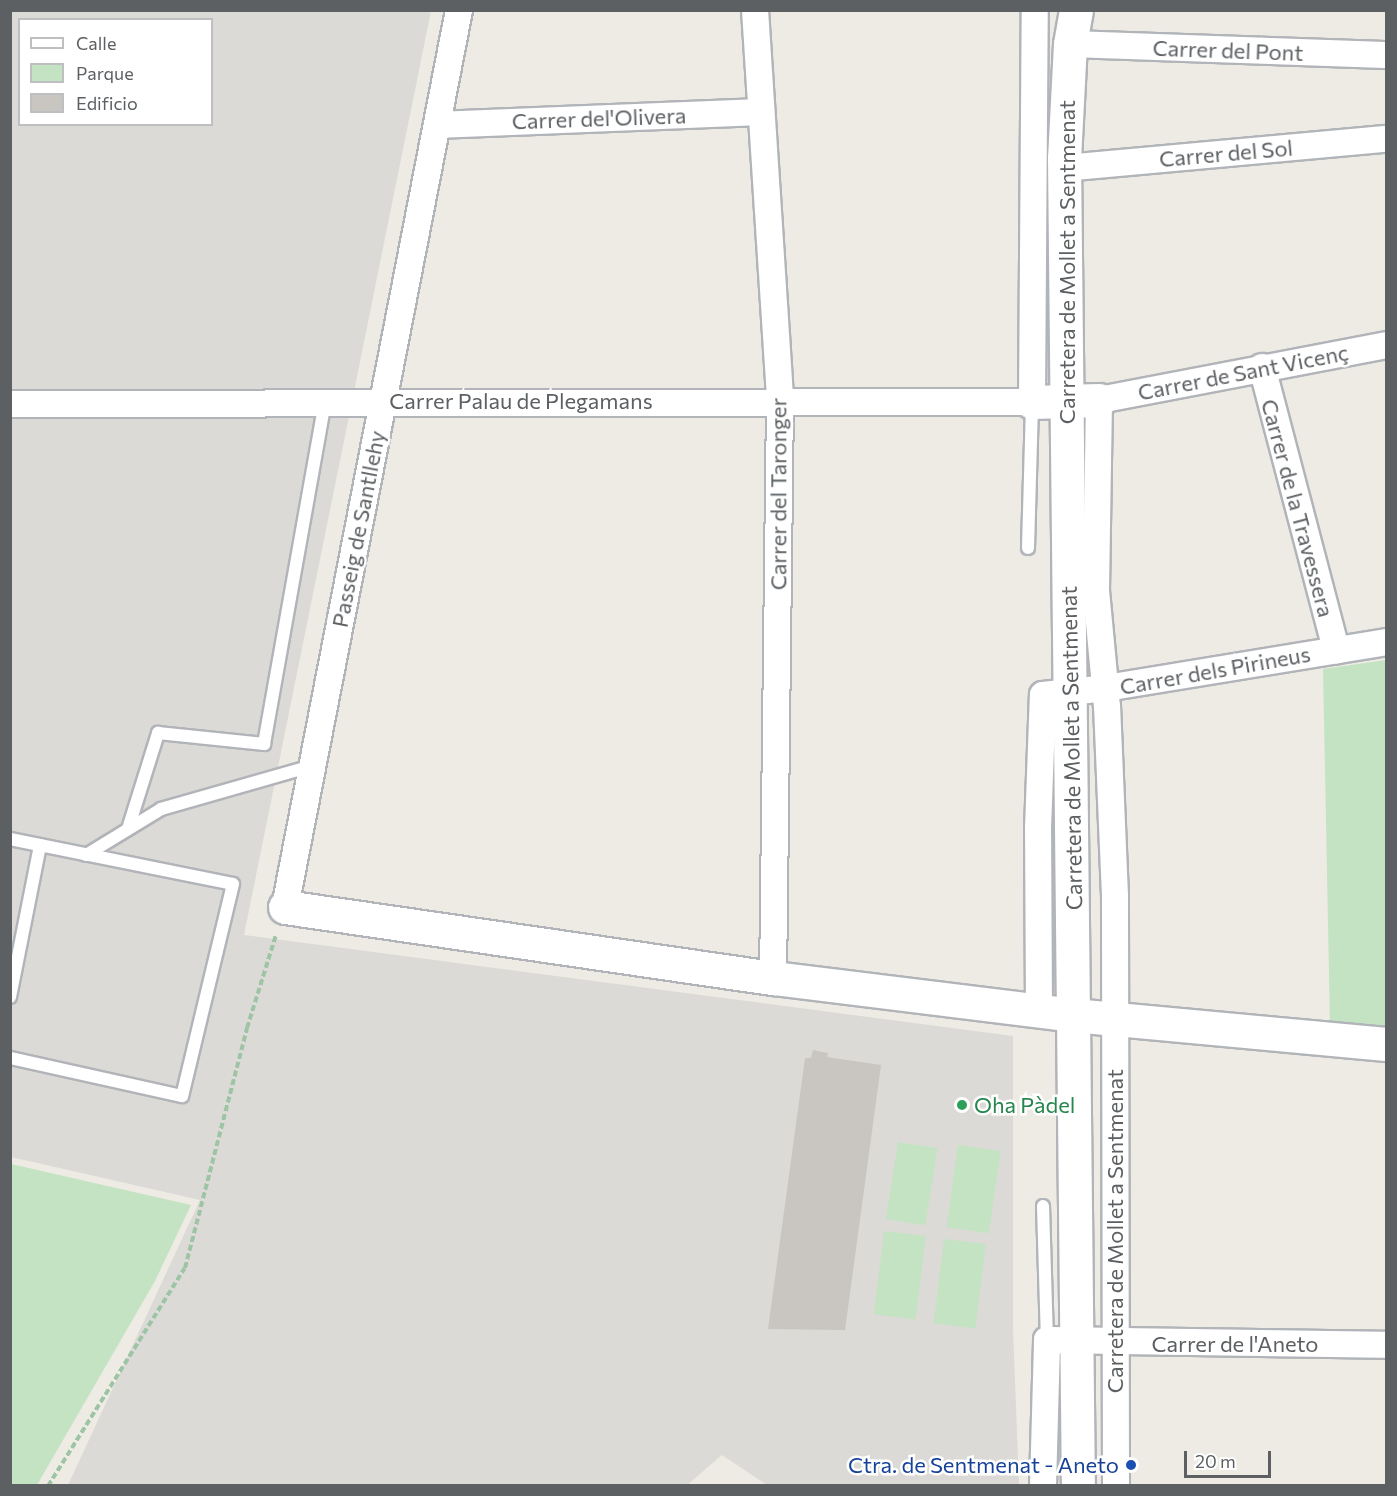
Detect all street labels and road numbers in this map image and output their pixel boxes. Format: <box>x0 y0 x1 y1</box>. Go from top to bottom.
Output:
street label: Carrer del Pont <box>1152 34 1304 66</box>
street label: Carretera de Mollet a Sentmenat <box>1054 100 1080 424</box>
street label: Carrer del'Olivera <box>511 102 687 134</box>
street label: Carrer del Sol <box>1158 134 1294 172</box>
street label: Carrer de Sant Vicenç <box>1136 339 1350 405</box>
street label: Carrer Palau de Plegamans <box>389 388 653 414</box>
street label: Carrer de la Travessera <box>1256 396 1340 620</box>
street label: Carrer del Taronger <box>765 398 791 590</box>
street label: Passeig de Santllehy <box>326 428 390 630</box>
street label: Carretera de Mollet a Sentmenat <box>1055 586 1087 910</box>
street label: Carrer dels Pirineus <box>1118 640 1312 700</box>
street label: Carretera de Mollet a Sentmenat <box>1102 1069 1128 1393</box>
street label: Carrer de l'Aneto <box>1152 1331 1318 1357</box>

